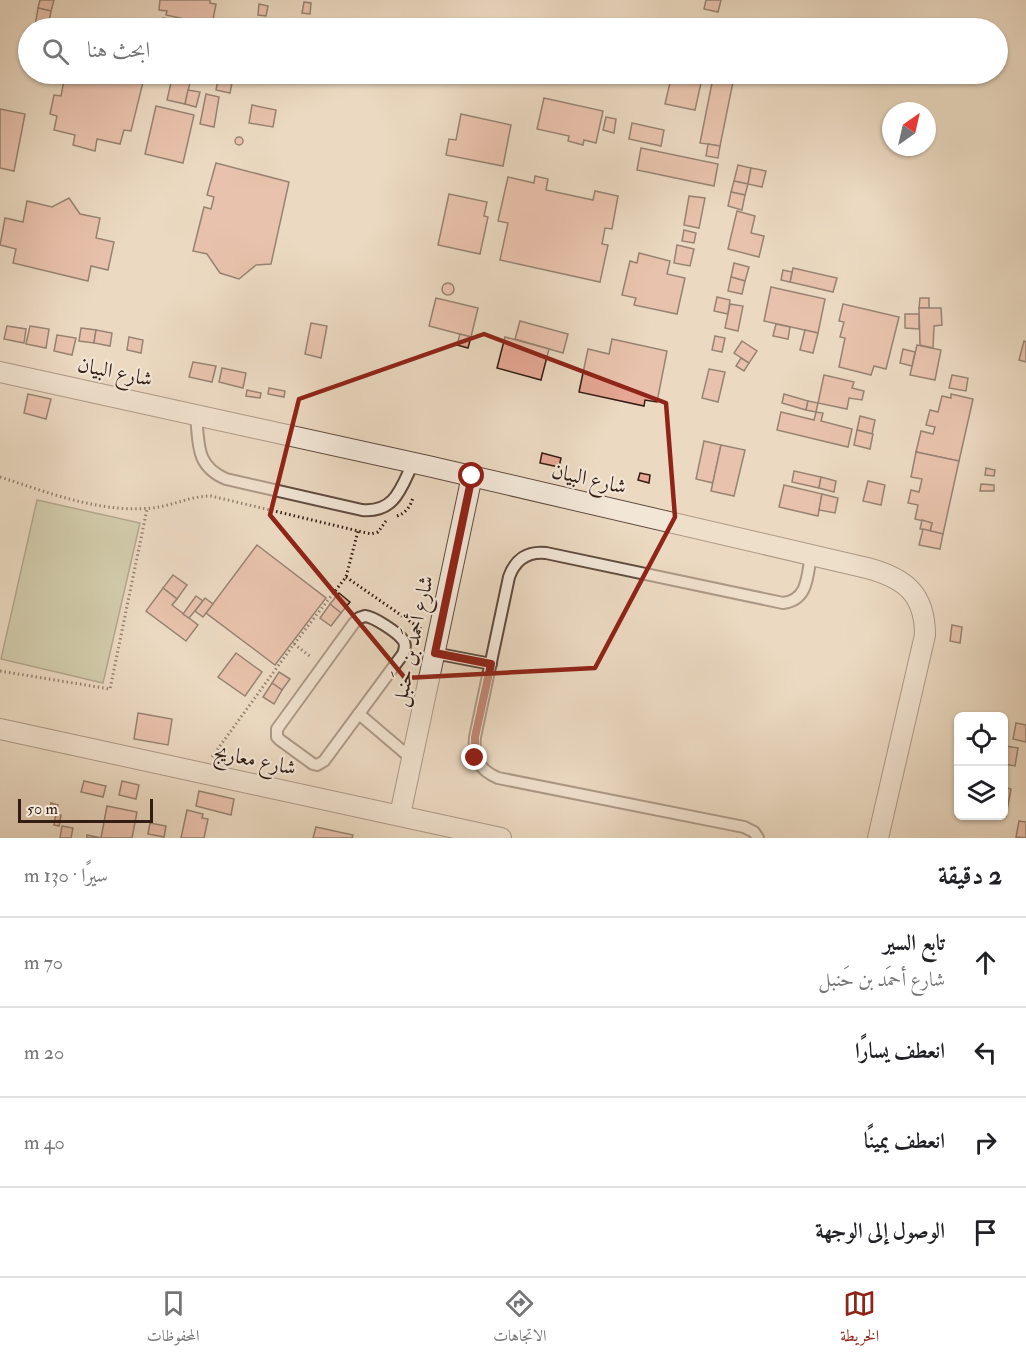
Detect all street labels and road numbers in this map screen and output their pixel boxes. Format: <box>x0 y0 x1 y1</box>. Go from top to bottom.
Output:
street label: شارع البيان <box>74 351 155 397</box>
street label: شارع البيان <box>548 457 629 505</box>
street label: شارع أحمَد بن حَنبل <box>384 573 444 710</box>
street label: شارع معاريج <box>211 738 299 786</box>

